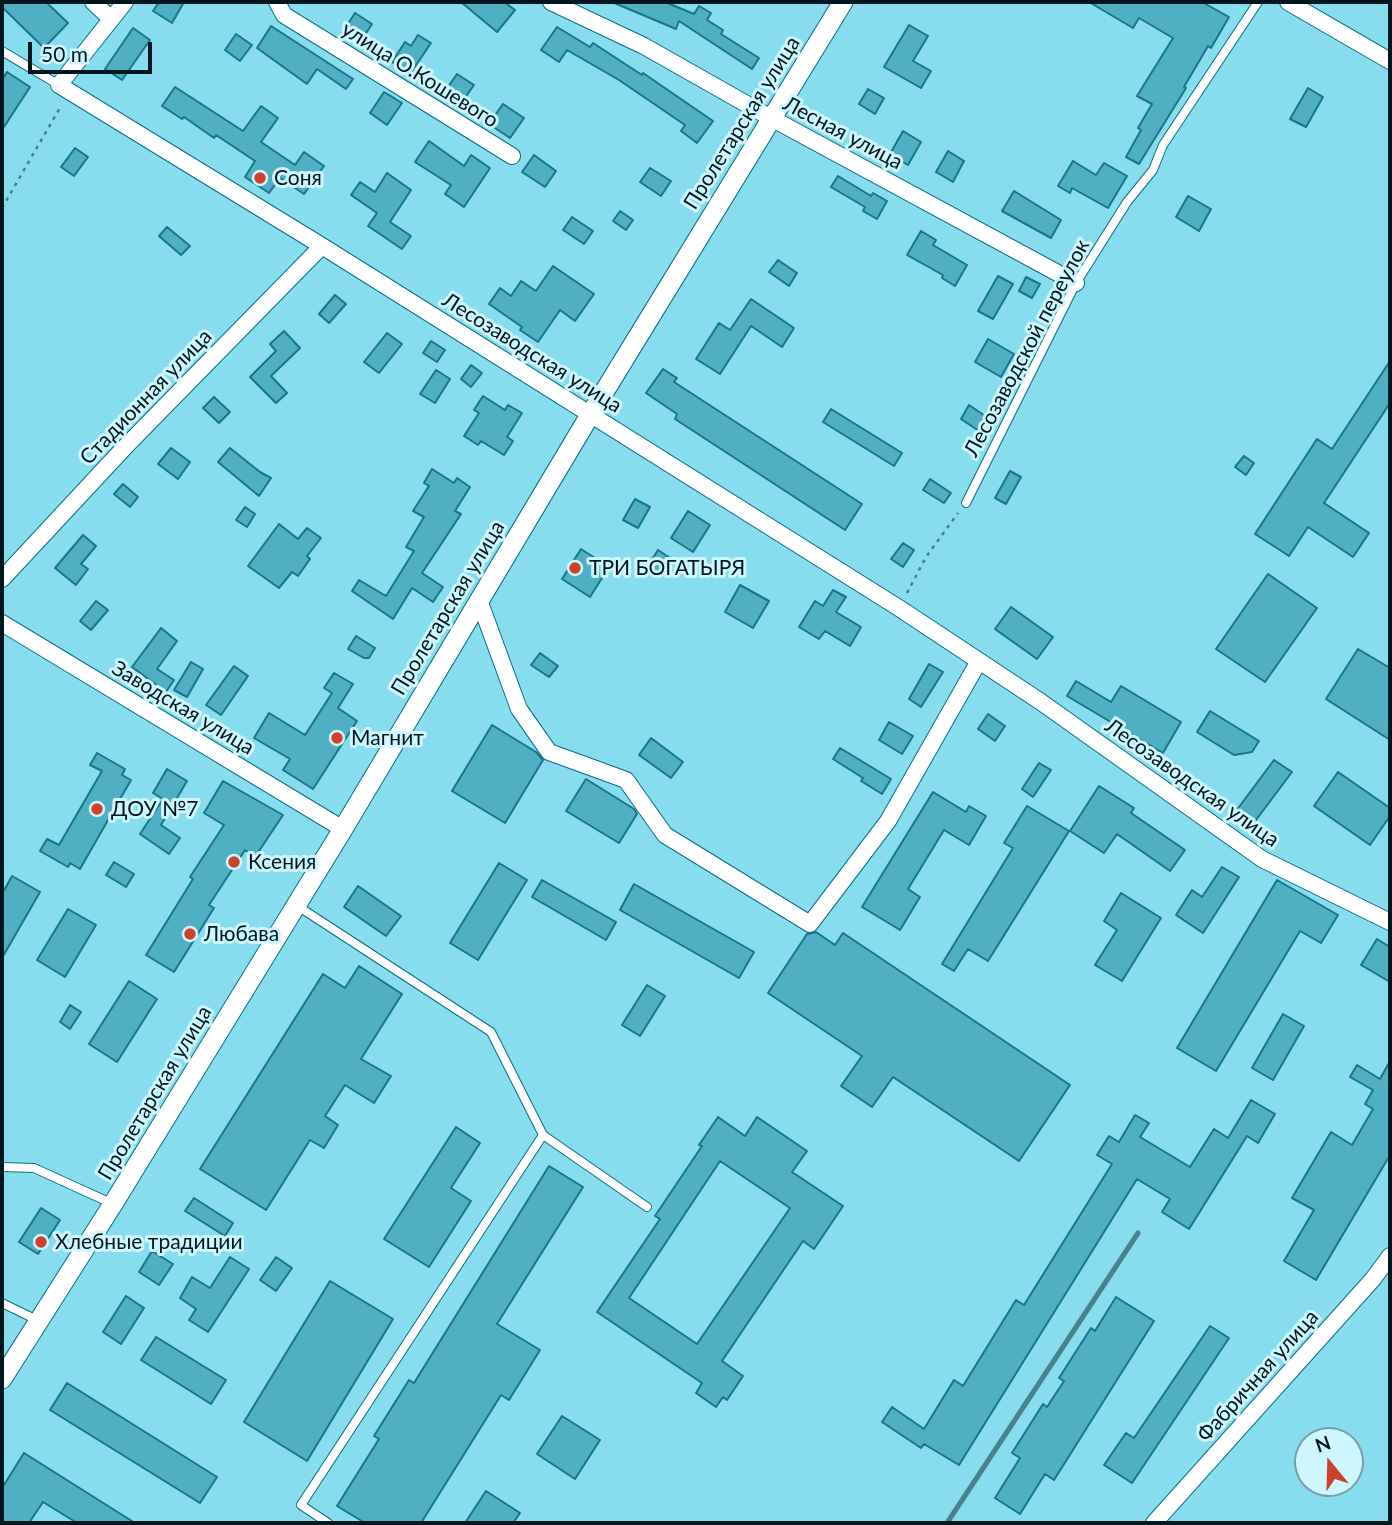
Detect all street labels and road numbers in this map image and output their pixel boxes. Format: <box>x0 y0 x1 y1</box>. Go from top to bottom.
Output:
street label: улица О.Кошевого <box>337 17 503 133</box>
street label: Пролетарская улица <box>679 32 805 214</box>
street label: Лесная улица <box>779 91 907 175</box>
street label: Лесозаводской переулок <box>959 235 1095 461</box>
street label: Лесозаводская улица <box>438 288 626 418</box>
street label: Стадионная улица <box>75 324 217 470</box>
street label: Пролетарская улица <box>386 516 510 700</box>
street label: Заводская улица <box>107 656 259 760</box>
street label: Лесозаводская улица <box>1100 713 1284 853</box>
street label: Пролетарская улица <box>93 1001 217 1185</box>
street label: Фабричная улица <box>1192 1305 1324 1447</box>

